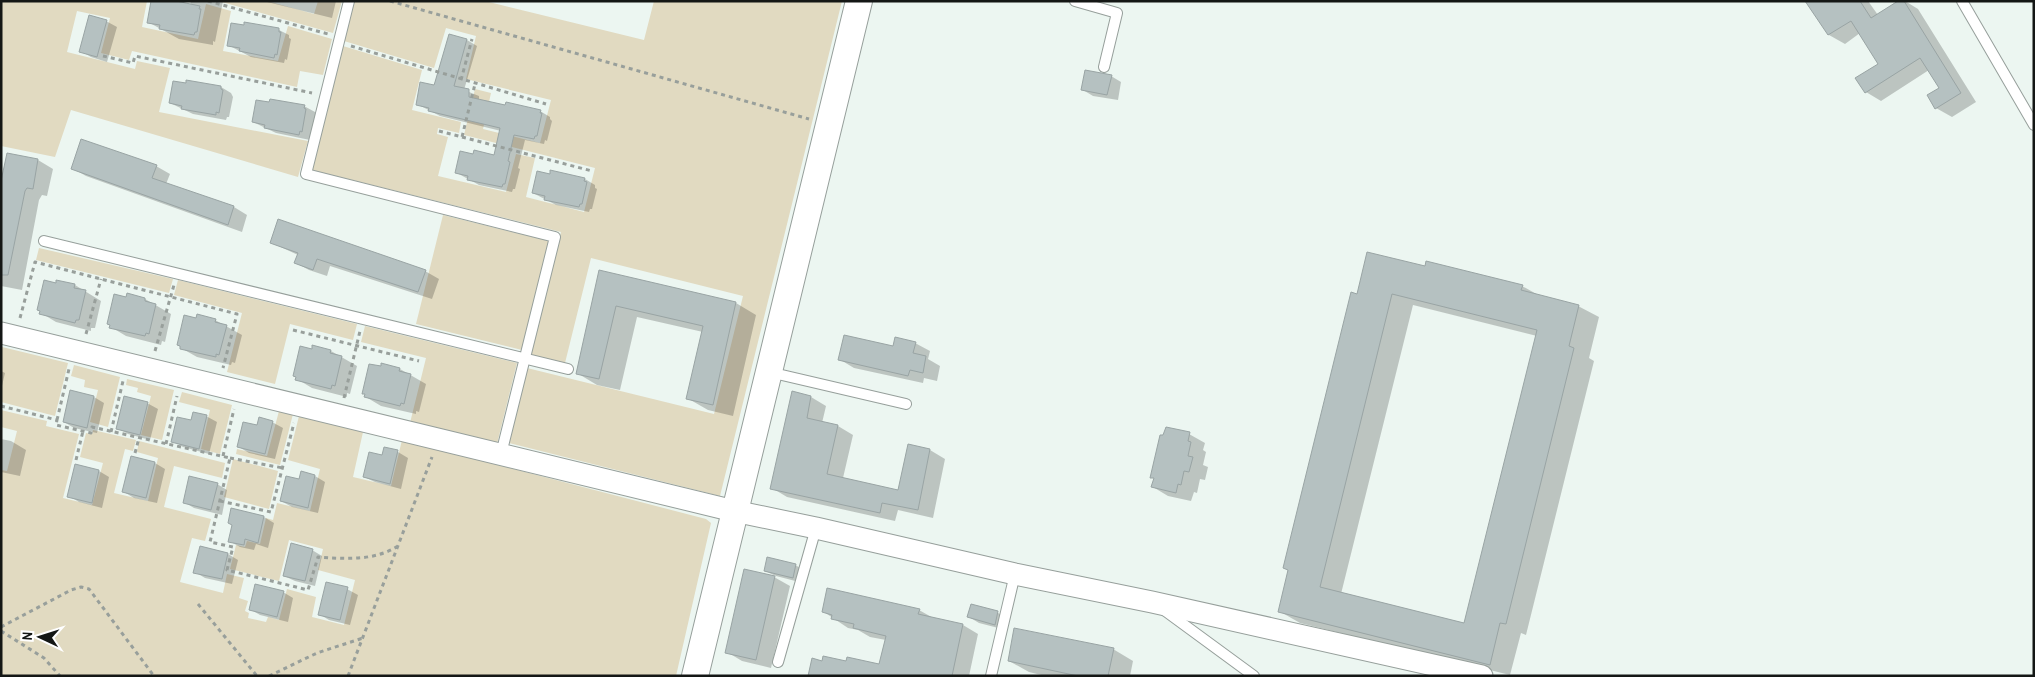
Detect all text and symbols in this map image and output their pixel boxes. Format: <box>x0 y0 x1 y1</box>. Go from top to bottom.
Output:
north arrow <box>15 612 65 662</box>
text: N <box>18 631 36 641</box>

